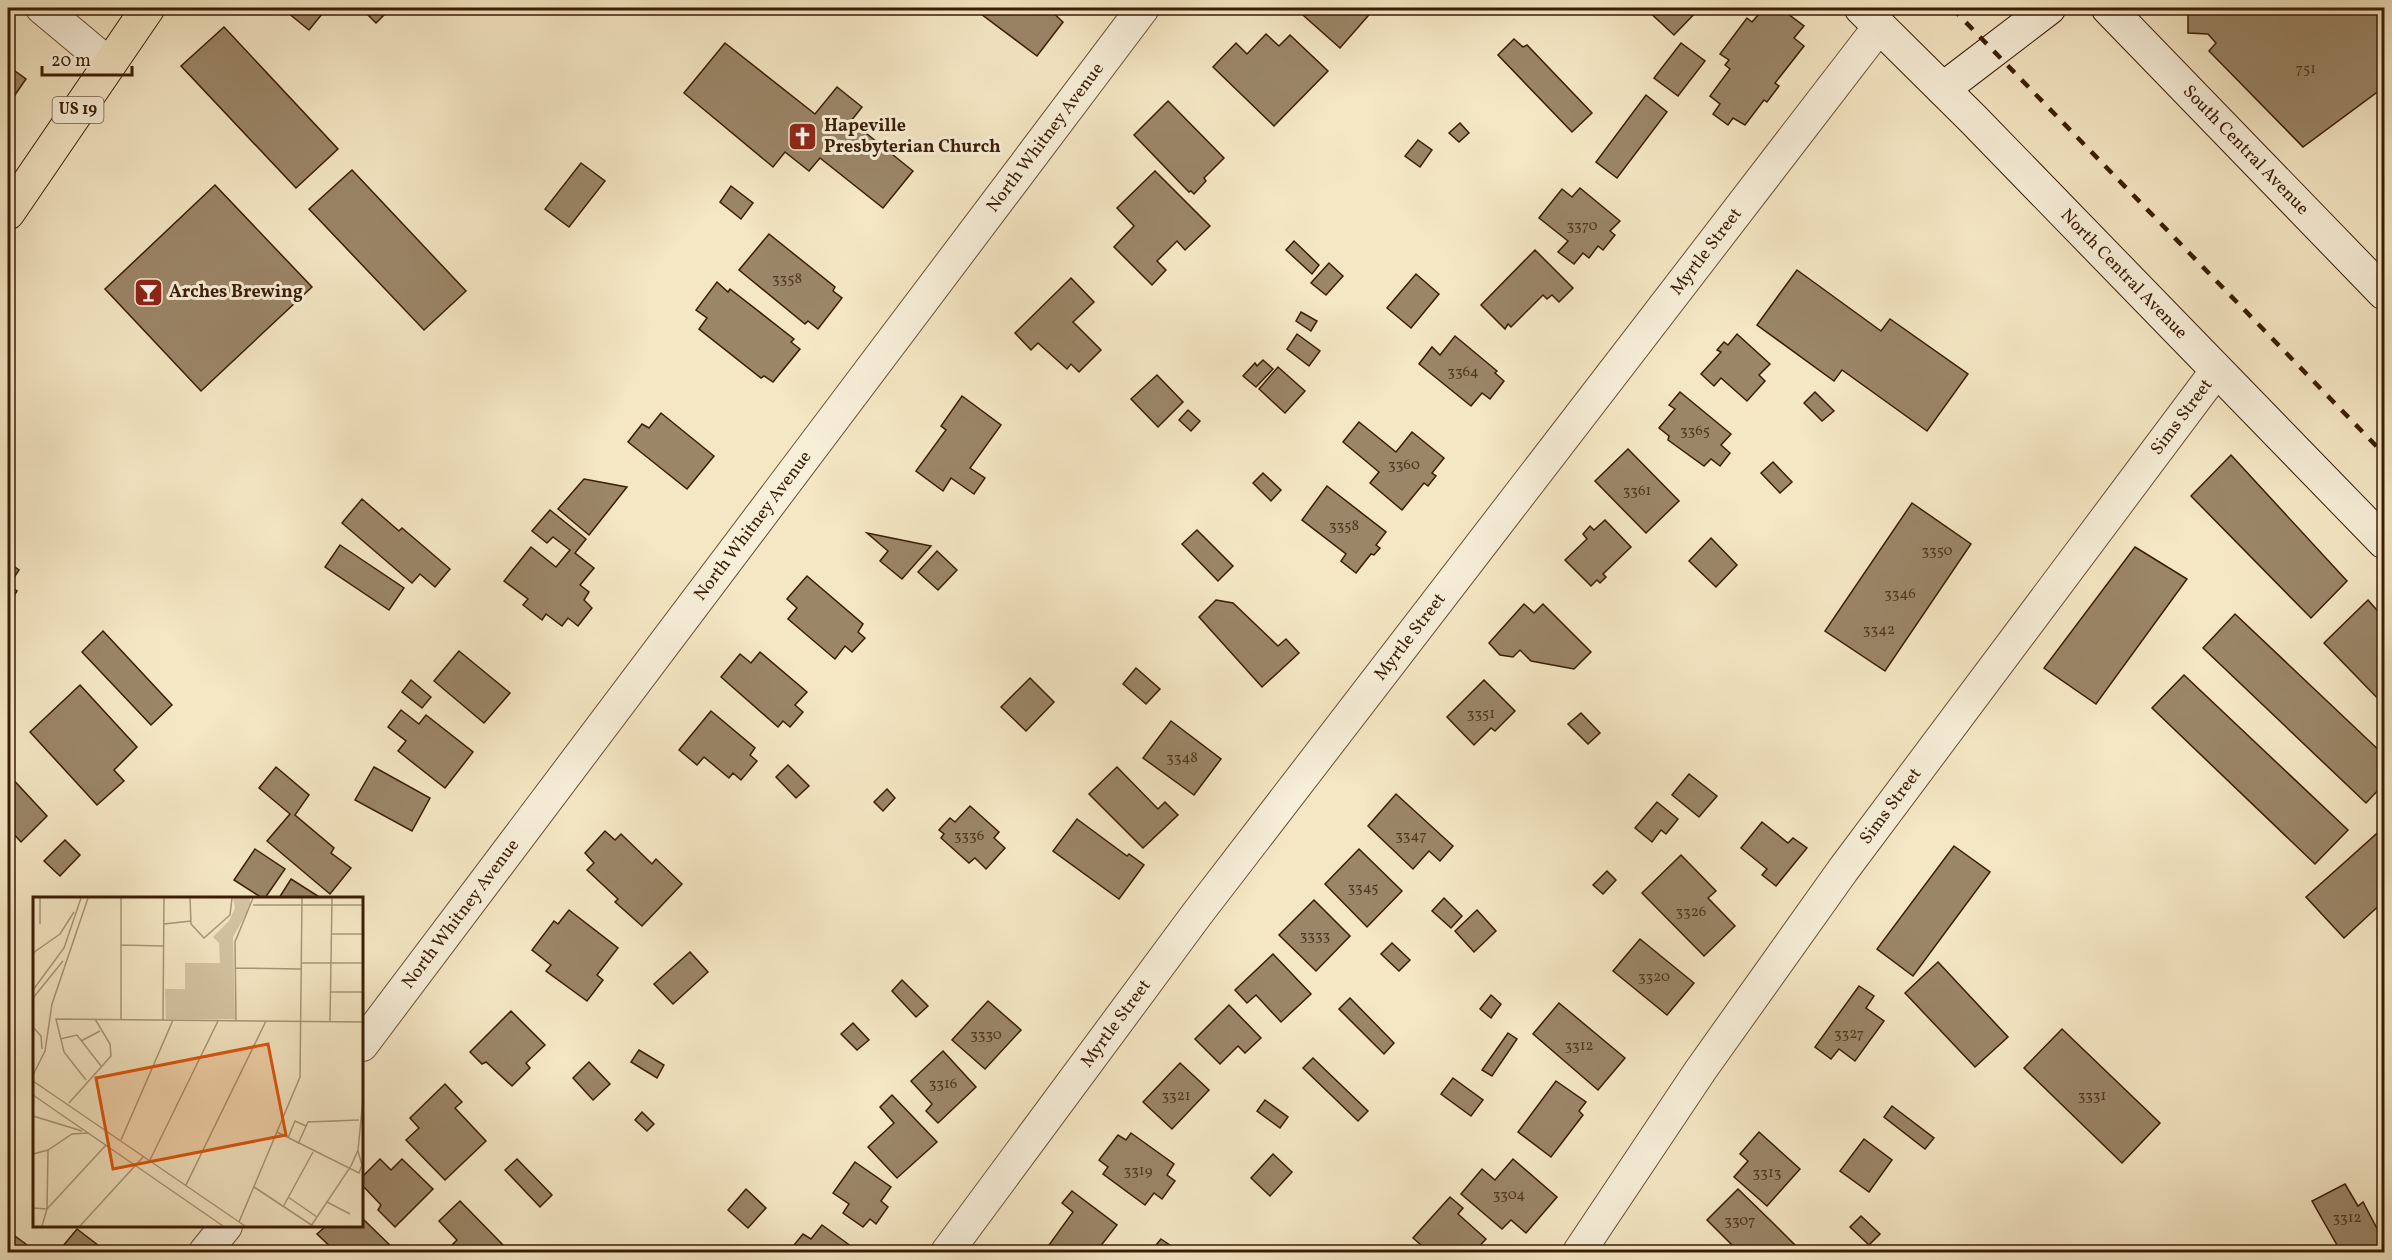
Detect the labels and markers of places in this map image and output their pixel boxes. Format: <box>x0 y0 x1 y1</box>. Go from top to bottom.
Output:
place label: Hapeville Presbyterian Church <box>824 114 1001 160</box>
church icon: Hapeville Presbyterian Church <box>787 120 819 152</box>
bar icon: Arches Brewing <box>132 276 164 308</box>
place label: Arches Brewing <box>169 280 303 305</box>

